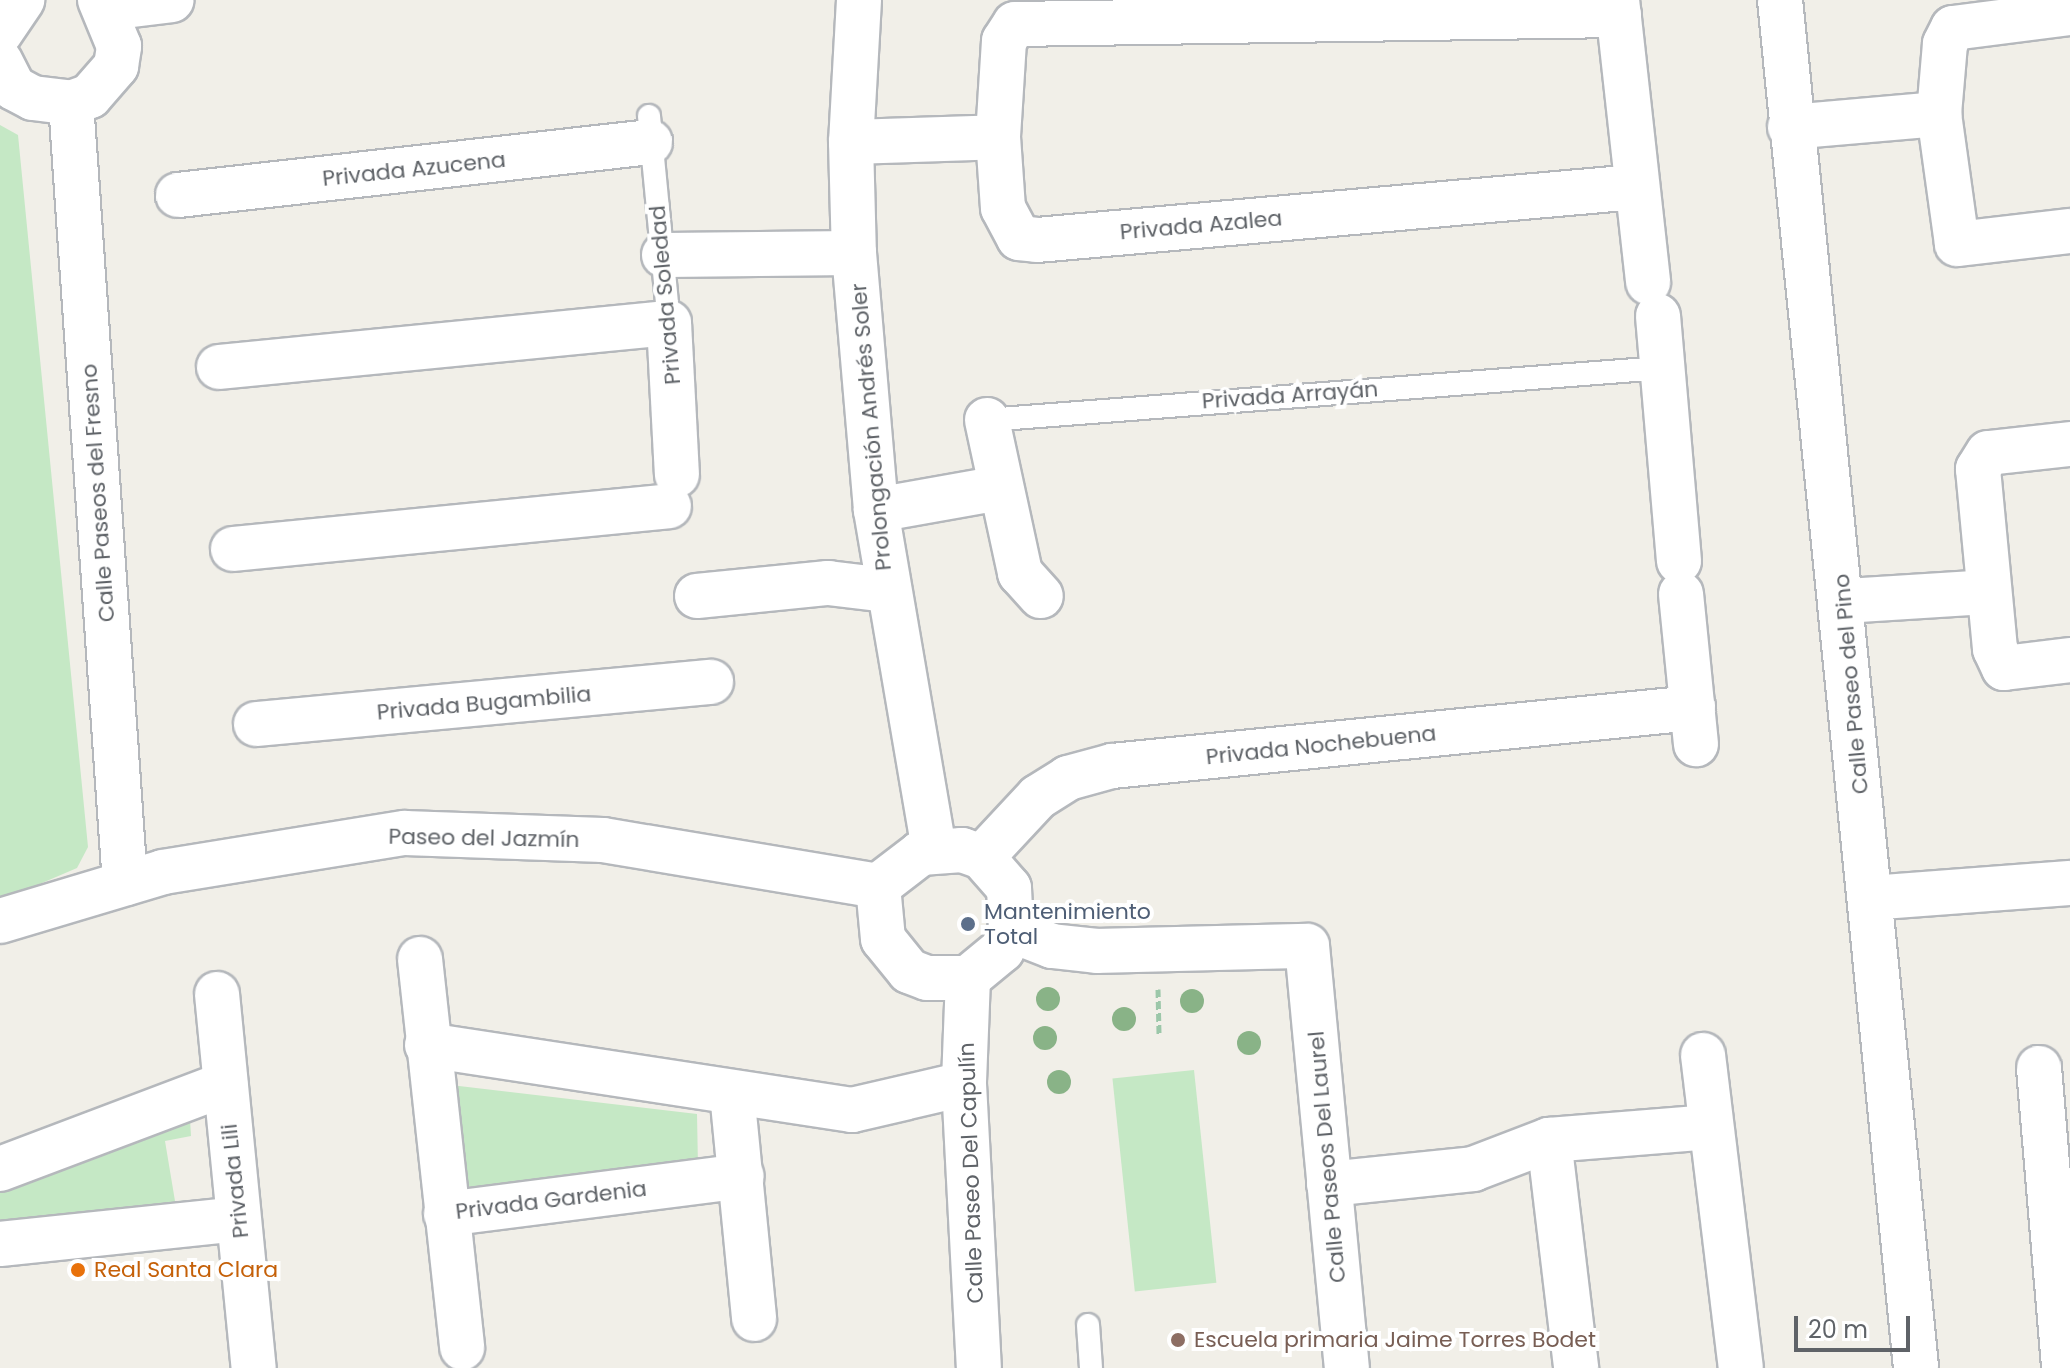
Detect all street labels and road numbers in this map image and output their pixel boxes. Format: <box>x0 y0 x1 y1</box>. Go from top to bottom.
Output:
street label: Privada Azucena <box>321 146 507 192</box>
street label: Privada Soledad <box>644 204 686 386</box>
street label: Privada Azalea <box>1119 205 1283 245</box>
street label: Prolongación Andrés Soler <box>845 282 897 572</box>
street label: Calle Paseos del Fresno <box>76 363 120 623</box>
street label: Privada Arrayán <box>1201 376 1379 414</box>
street label: Calle Paseo del Pino <box>1828 573 1874 795</box>
street label: Privada Bugambilia <box>376 680 592 726</box>
street label: Privada Nochebuena <box>1205 720 1437 770</box>
street label: Paseo del Jazmín <box>388 823 580 853</box>
street label: Calle Paseos Del Laurel <box>1303 1030 1351 1284</box>
street label: Calle Paseo Del Capulín <box>953 1042 989 1304</box>
street label: Privada Lili <box>216 1122 254 1240</box>
street label: Privada Gardenia <box>454 1175 648 1225</box>

